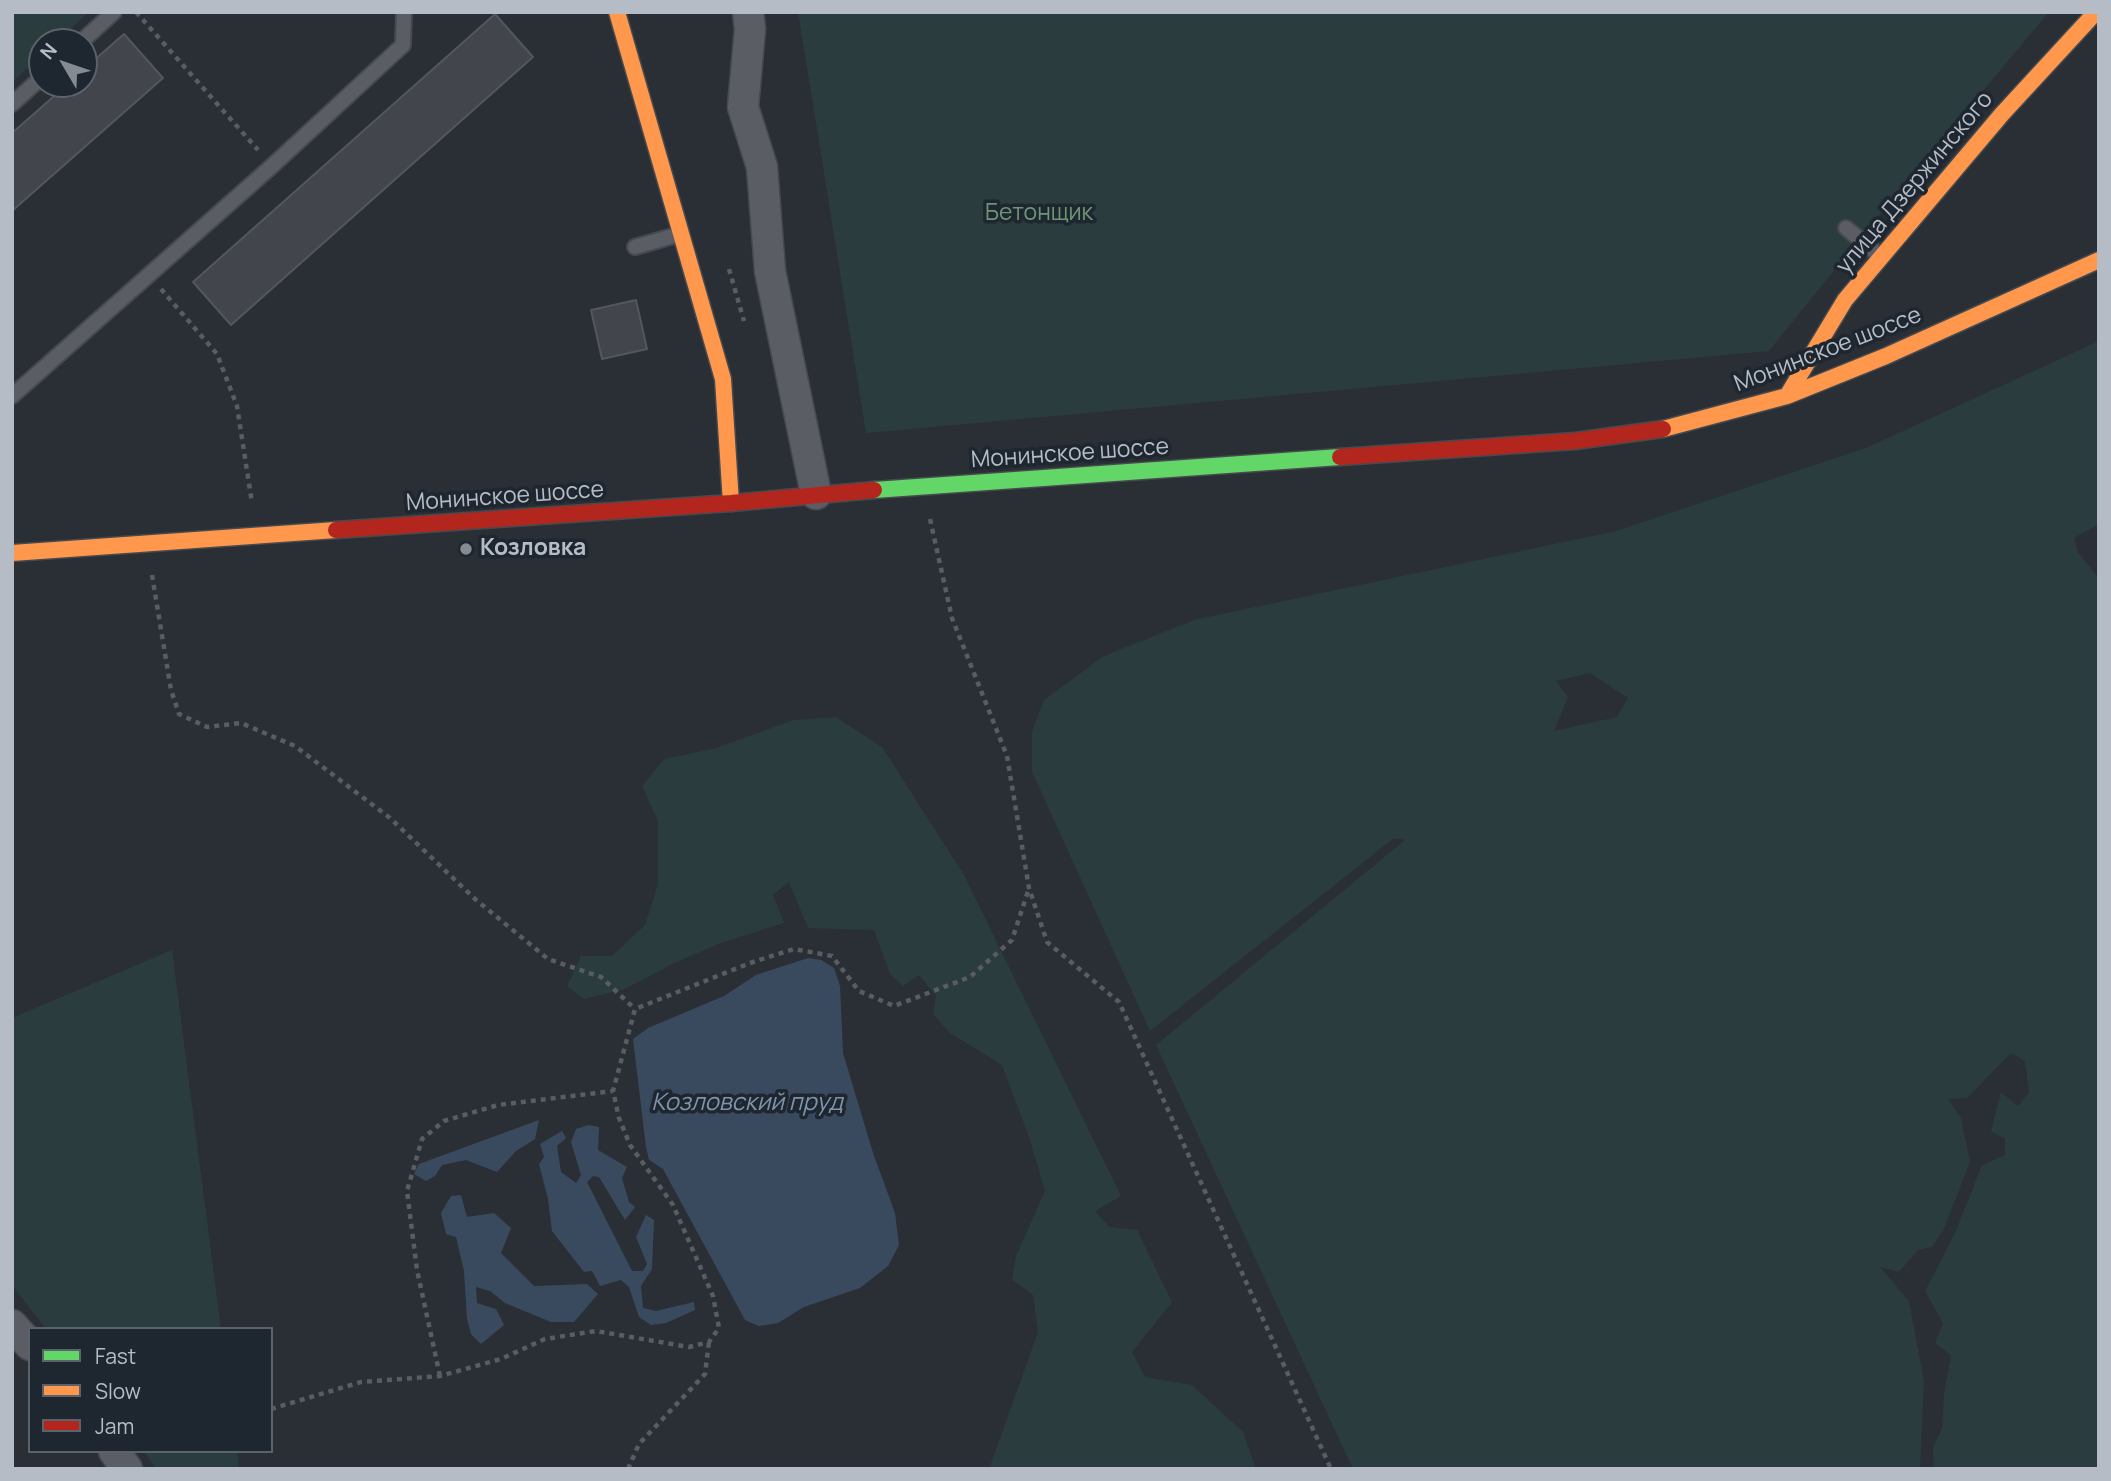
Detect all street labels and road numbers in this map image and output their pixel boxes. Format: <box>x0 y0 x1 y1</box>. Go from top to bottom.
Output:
street label: улица Дзержинского <box>1831 86 1999 280</box>
street label: Монинское шоссе <box>1730 302 1926 398</box>
street label: Монинское шоссе <box>970 433 1170 475</box>
street label: Монинское шоссе <box>405 476 605 518</box>

